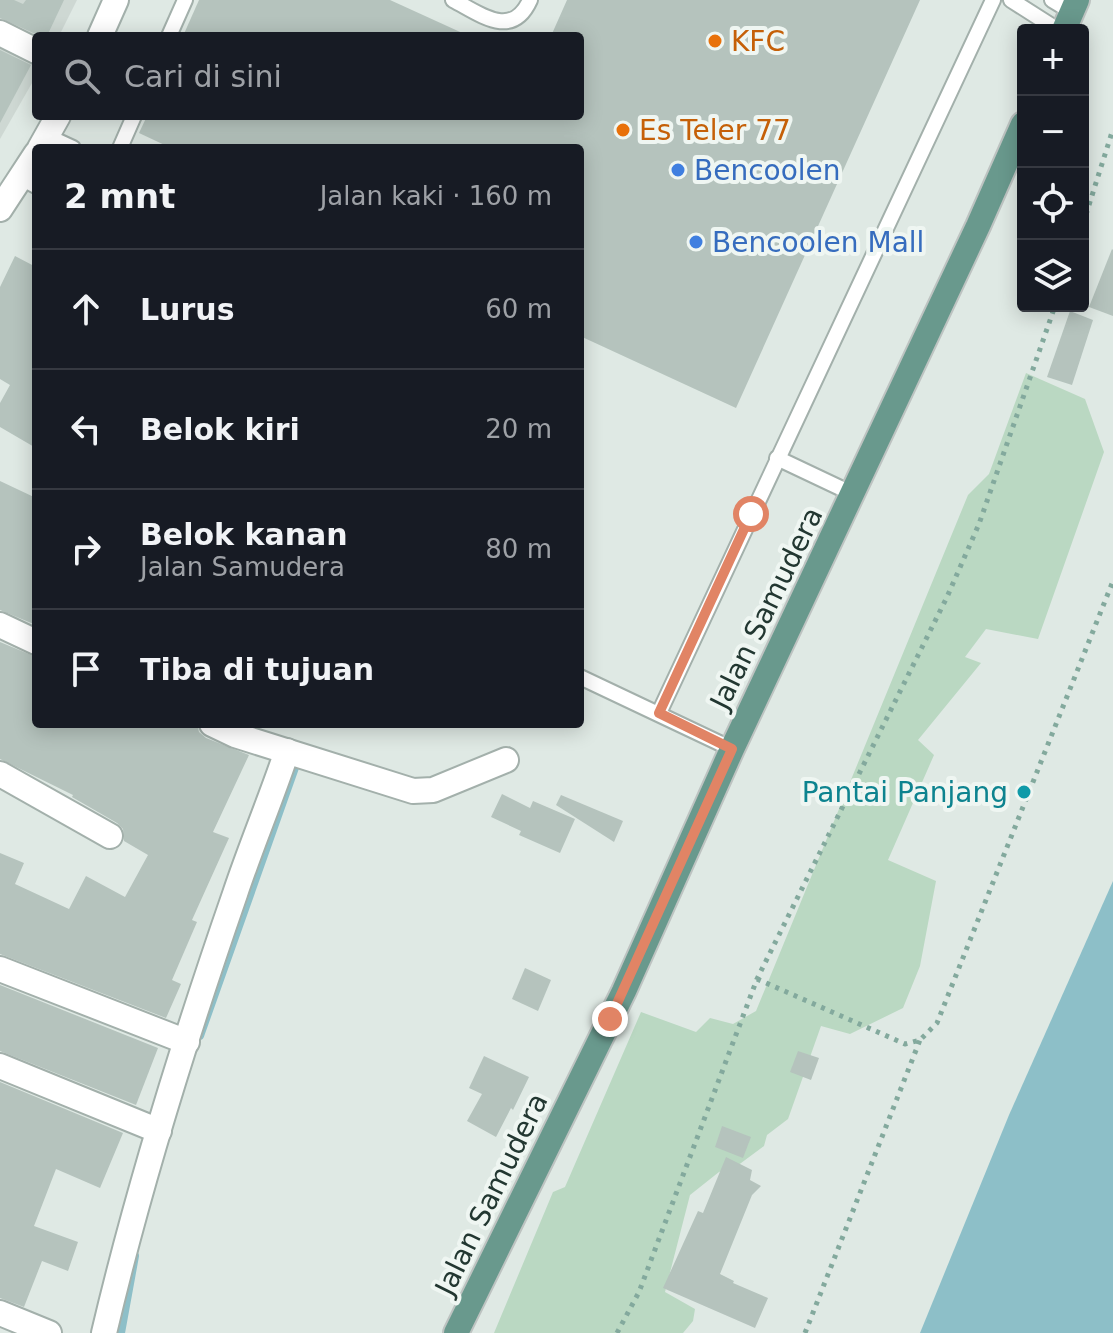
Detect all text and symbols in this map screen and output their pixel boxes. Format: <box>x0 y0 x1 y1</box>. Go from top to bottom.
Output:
map controls <box>1017 24 1089 312</box>
button: + <box>1017 24 1089 96</box>
place label: KFC <box>731 25 785 58</box>
search box <box>32 32 584 120</box>
marker: KFC <box>706 32 724 50</box>
icon: search <box>60 54 104 98</box>
text: Cari di sini <box>124 59 282 94</box>
button: − <box>1017 96 1089 168</box>
place label: Es Teler 77 <box>639 114 791 147</box>
marker: Es Teler 77 <box>614 121 632 139</box>
place label: Bencoolen <box>694 154 841 187</box>
marker: Bencoolen <box>669 161 687 179</box>
button: locate <box>1017 168 1089 240</box>
text: 2 mnt <box>64 176 175 216</box>
text: Jalan kaki · 160 m <box>320 181 552 211</box>
place label: Bencoolen Mall <box>712 226 924 259</box>
marker: Bencoolen Mall <box>687 233 705 251</box>
button: layers <box>1017 240 1089 312</box>
icon: ahead <box>64 287 108 331</box>
text: Lurus <box>140 292 234 327</box>
text: 60 m <box>485 294 552 324</box>
icon: left <box>64 407 108 451</box>
text: Belok kiri <box>140 412 300 447</box>
text: 20 m <box>485 414 552 444</box>
route start <box>733 496 769 532</box>
street label: Jalan Samudera <box>702 502 830 716</box>
text: Belok kanan <box>140 517 348 552</box>
icon: right <box>64 527 108 571</box>
text: 80 m <box>485 534 552 564</box>
text: Jalan Samudera <box>140 552 345 582</box>
icon: arrive <box>64 647 108 691</box>
text: Tiba di tujuan <box>140 652 374 687</box>
place label: Pantai Panjang <box>802 776 1008 809</box>
marker: Pantai Panjang <box>1015 783 1033 801</box>
route end <box>592 1001 628 1037</box>
street label: Jalan Samudera <box>427 1088 555 1302</box>

